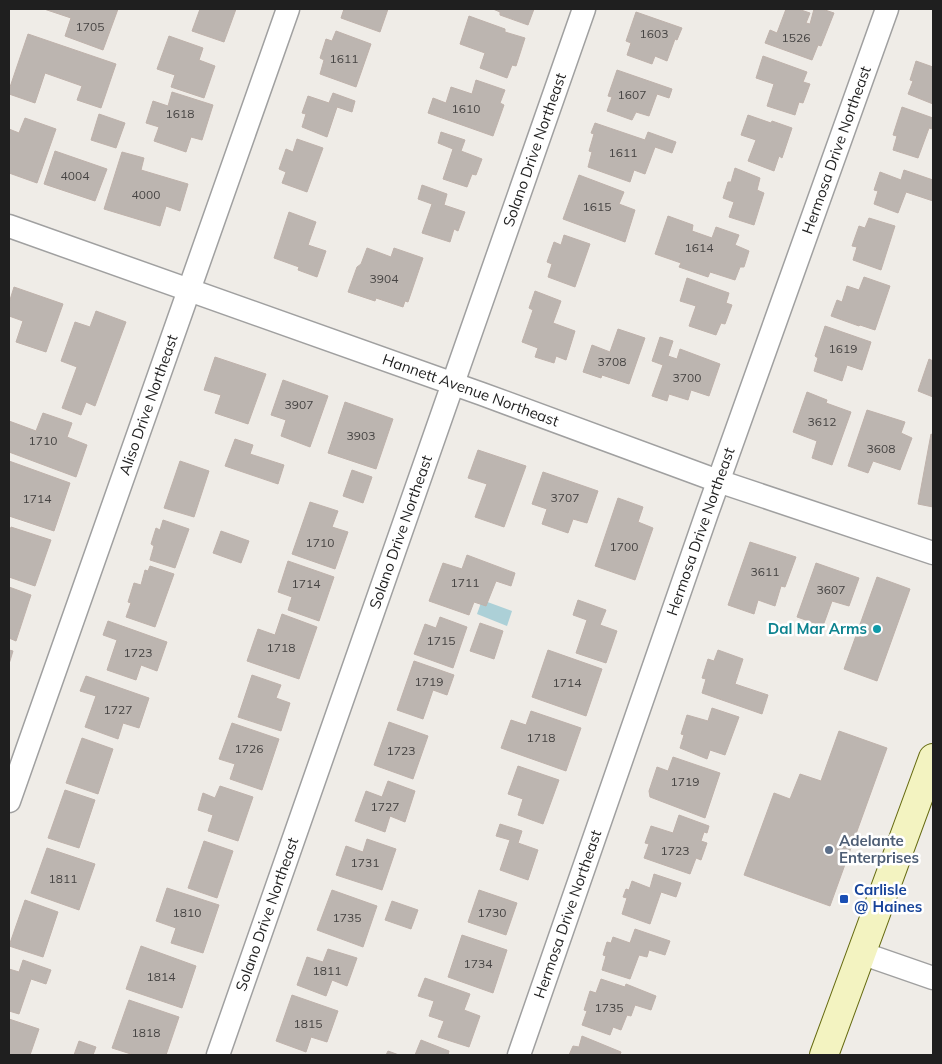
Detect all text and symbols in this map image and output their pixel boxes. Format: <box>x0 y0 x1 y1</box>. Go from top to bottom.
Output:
house number: 1705 <box>76 19 104 34</box>
house number: 1603 <box>640 26 668 41</box>
house number: 1526 <box>782 30 810 45</box>
house number: 1611 <box>330 51 358 66</box>
street label: Hermosa Drive Northeast <box>797 63 875 236</box>
street label: Solano Drive Northeast <box>499 70 570 229</box>
house number: 1607 <box>618 87 646 102</box>
house number: 1610 <box>452 101 480 116</box>
house number: 1618 <box>166 106 194 121</box>
house number: 1611 <box>609 145 637 160</box>
house number: 4004 <box>61 168 89 183</box>
house number: 4000 <box>132 187 160 202</box>
house number: 1615 <box>583 199 611 214</box>
house number: 1614 <box>685 240 713 255</box>
house number: 3904 <box>370 271 398 286</box>
street label: Aliso Drive Northeast <box>115 332 182 478</box>
house number: 1619 <box>829 341 857 356</box>
street label: Hannett Avenue Northeast <box>380 349 562 431</box>
house number: 3708 <box>598 354 626 369</box>
house number: 3700 <box>673 370 701 385</box>
house number: 3907 <box>285 397 313 412</box>
house number: 3612 <box>808 414 836 429</box>
house number: 3903 <box>347 428 375 443</box>
house number: 1710 <box>29 433 57 448</box>
house number: 3608 <box>867 441 895 456</box>
street label: Hermosa Drive Northeast <box>662 445 739 618</box>
street label: Solano Drive Northeast <box>365 453 436 611</box>
house number: 3707 <box>551 490 579 505</box>
house number: 1714 <box>23 491 51 506</box>
house number: 1710 <box>306 535 334 550</box>
house number: 1700 <box>610 539 638 554</box>
house number: 3611 <box>751 564 779 579</box>
house number: 1711 <box>451 575 479 590</box>
house number: 1714 <box>292 576 320 591</box>
house number: 3607 <box>817 582 845 597</box>
place label: Dal Mar Arms <box>768 619 867 638</box>
marker: Dal Mar Arms <box>871 623 883 635</box>
house number: 1715 <box>427 633 455 648</box>
house number: 1718 <box>267 640 295 655</box>
house number: 1723 <box>124 645 152 660</box>
house number: 1719 <box>415 674 443 689</box>
house number: 1714 <box>553 675 581 690</box>
house number: 1727 <box>104 702 132 717</box>
house number: 1718 <box>527 730 555 745</box>
house number: 1726 <box>235 741 263 756</box>
house number: 1723 <box>387 743 415 758</box>
house number: 1719 <box>671 774 699 789</box>
house number: 1727 <box>371 799 399 814</box>
street label: Hermosa Drive Northeast <box>529 827 605 1001</box>
place label: Adelante Enterprises <box>839 831 919 867</box>
street label: Solano Drive Northeast <box>231 835 302 994</box>
house number: 1723 <box>661 843 689 858</box>
marker: Adelante Enterprises <box>823 844 835 856</box>
house number: 1731 <box>351 855 379 870</box>
house number: 1811 <box>49 871 77 886</box>
place label: Carlisle @ Haines <box>854 880 922 916</box>
marker: Carlisle @ Haines <box>838 893 850 905</box>
house number: 1810 <box>173 905 201 920</box>
house number: 1730 <box>478 905 506 920</box>
house number: 1735 <box>333 910 361 925</box>
house number: 1734 <box>464 956 492 971</box>
house number: 1811 <box>313 963 341 978</box>
house number: 1814 <box>147 969 175 984</box>
house number: 1735 <box>595 1000 623 1015</box>
house number: 1815 <box>294 1016 322 1031</box>
house number: 1818 <box>132 1025 160 1040</box>

